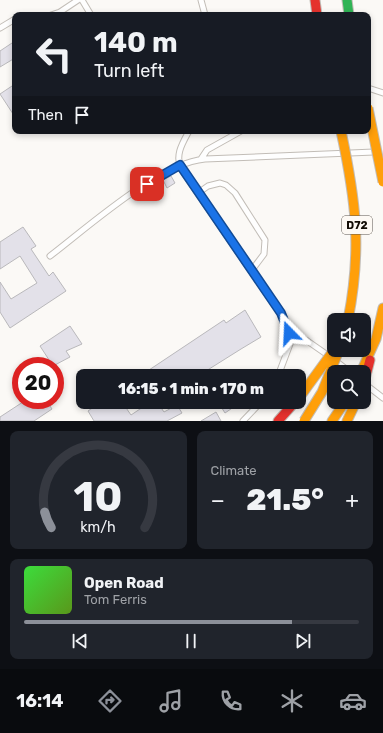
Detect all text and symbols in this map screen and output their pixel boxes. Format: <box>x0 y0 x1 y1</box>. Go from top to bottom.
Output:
text: 140 m <box>94 26 178 59</box>
icon: left <box>28 28 80 80</box>
text: Turn left <box>94 60 164 82</box>
icon: arrive <box>71 104 93 126</box>
text: Then <box>28 106 63 124</box>
pin <box>130 167 164 201</box>
icon: arrive <box>136 173 158 195</box>
road number: D72 <box>342 216 372 234</box>
position arrow <box>268 312 310 354</box>
map controls <box>327 313 371 409</box>
button: sound <box>327 313 371 357</box>
speed limit sign: 20 <box>12 357 64 409</box>
button: search <box>327 365 371 409</box>
text: 16:15 · 1 min · 170 m <box>118 380 264 398</box>
text: Climate <box>211 463 257 478</box>
text: 10 <box>74 472 123 521</box>
text: 21.5° <box>246 482 324 518</box>
text: − <box>211 487 225 514</box>
text: + <box>345 487 359 514</box>
text: km/h <box>80 519 116 536</box>
text: Open Road <box>84 574 164 592</box>
text: Tom Ferris <box>84 592 147 607</box>
icon: previous <box>69 630 91 652</box>
icon: pause <box>180 630 202 652</box>
icon: next <box>292 630 314 652</box>
icon: directions <box>96 687 124 715</box>
icon: music <box>157 687 185 715</box>
icon: phone <box>217 687 245 715</box>
icon: climate <box>278 687 306 715</box>
icon: car <box>339 687 367 715</box>
text: 16:14 <box>16 690 63 712</box>

